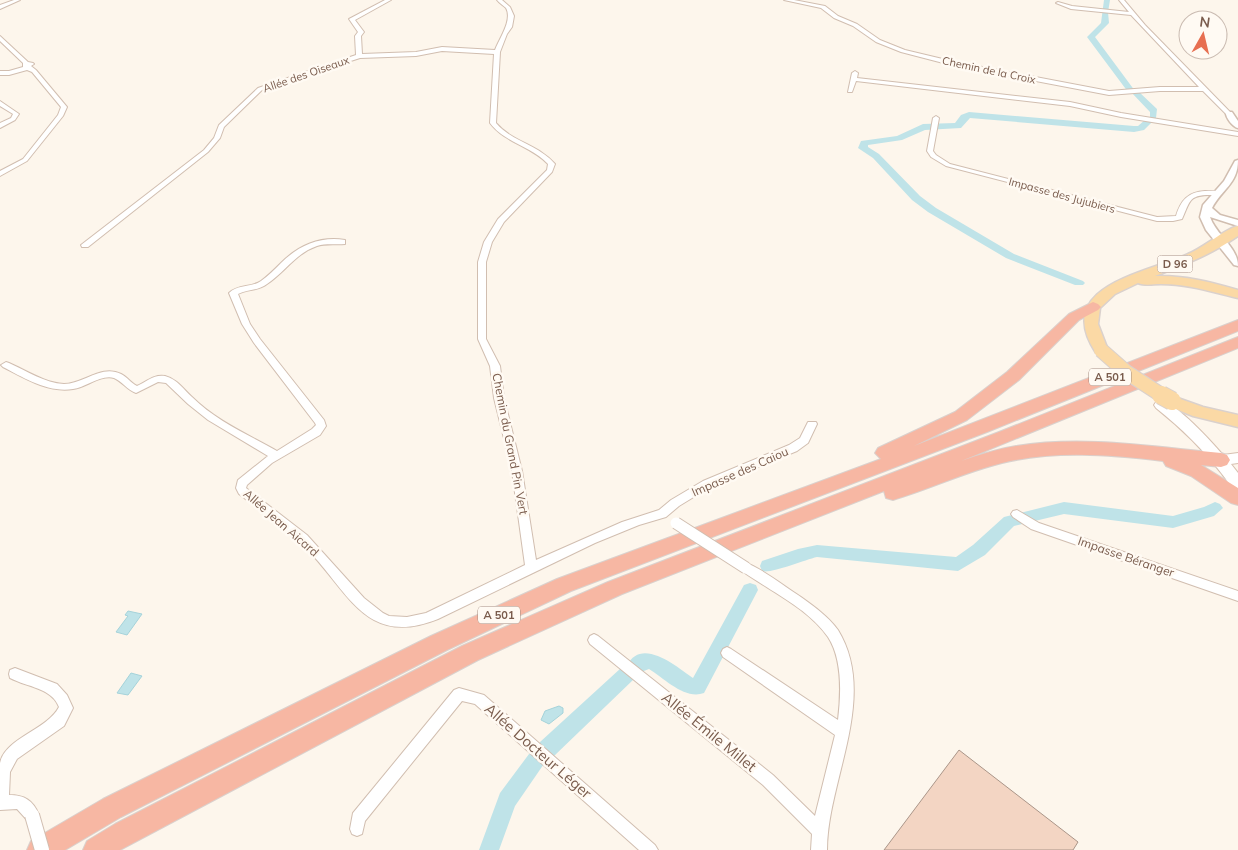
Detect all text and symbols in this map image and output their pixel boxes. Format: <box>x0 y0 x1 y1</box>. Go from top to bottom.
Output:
north arrow <box>1178 10 1228 60</box>
text: N <box>1198 12 1211 32</box>
street label: Allée des Oiseaux <box>261 53 351 95</box>
street label: Chemin de la Croix <box>941 53 1037 87</box>
street label: Impasse des Jujubiers <box>1007 174 1117 216</box>
road number: D 96 <box>1158 255 1192 272</box>
road number: A 501 <box>1089 368 1131 386</box>
street label: Chemin du Grand Pin Vert <box>489 372 532 516</box>
street label: Impasse des Caiou <box>689 443 790 500</box>
street label: Allée Jean Aicard <box>241 486 322 559</box>
street label: Impasse Béranger <box>1076 533 1177 580</box>
road number: A 501 <box>478 606 520 624</box>
street label: Allée Émile Millet <box>658 688 761 776</box>
street label: Allée Docteur Léger <box>481 699 596 803</box>

